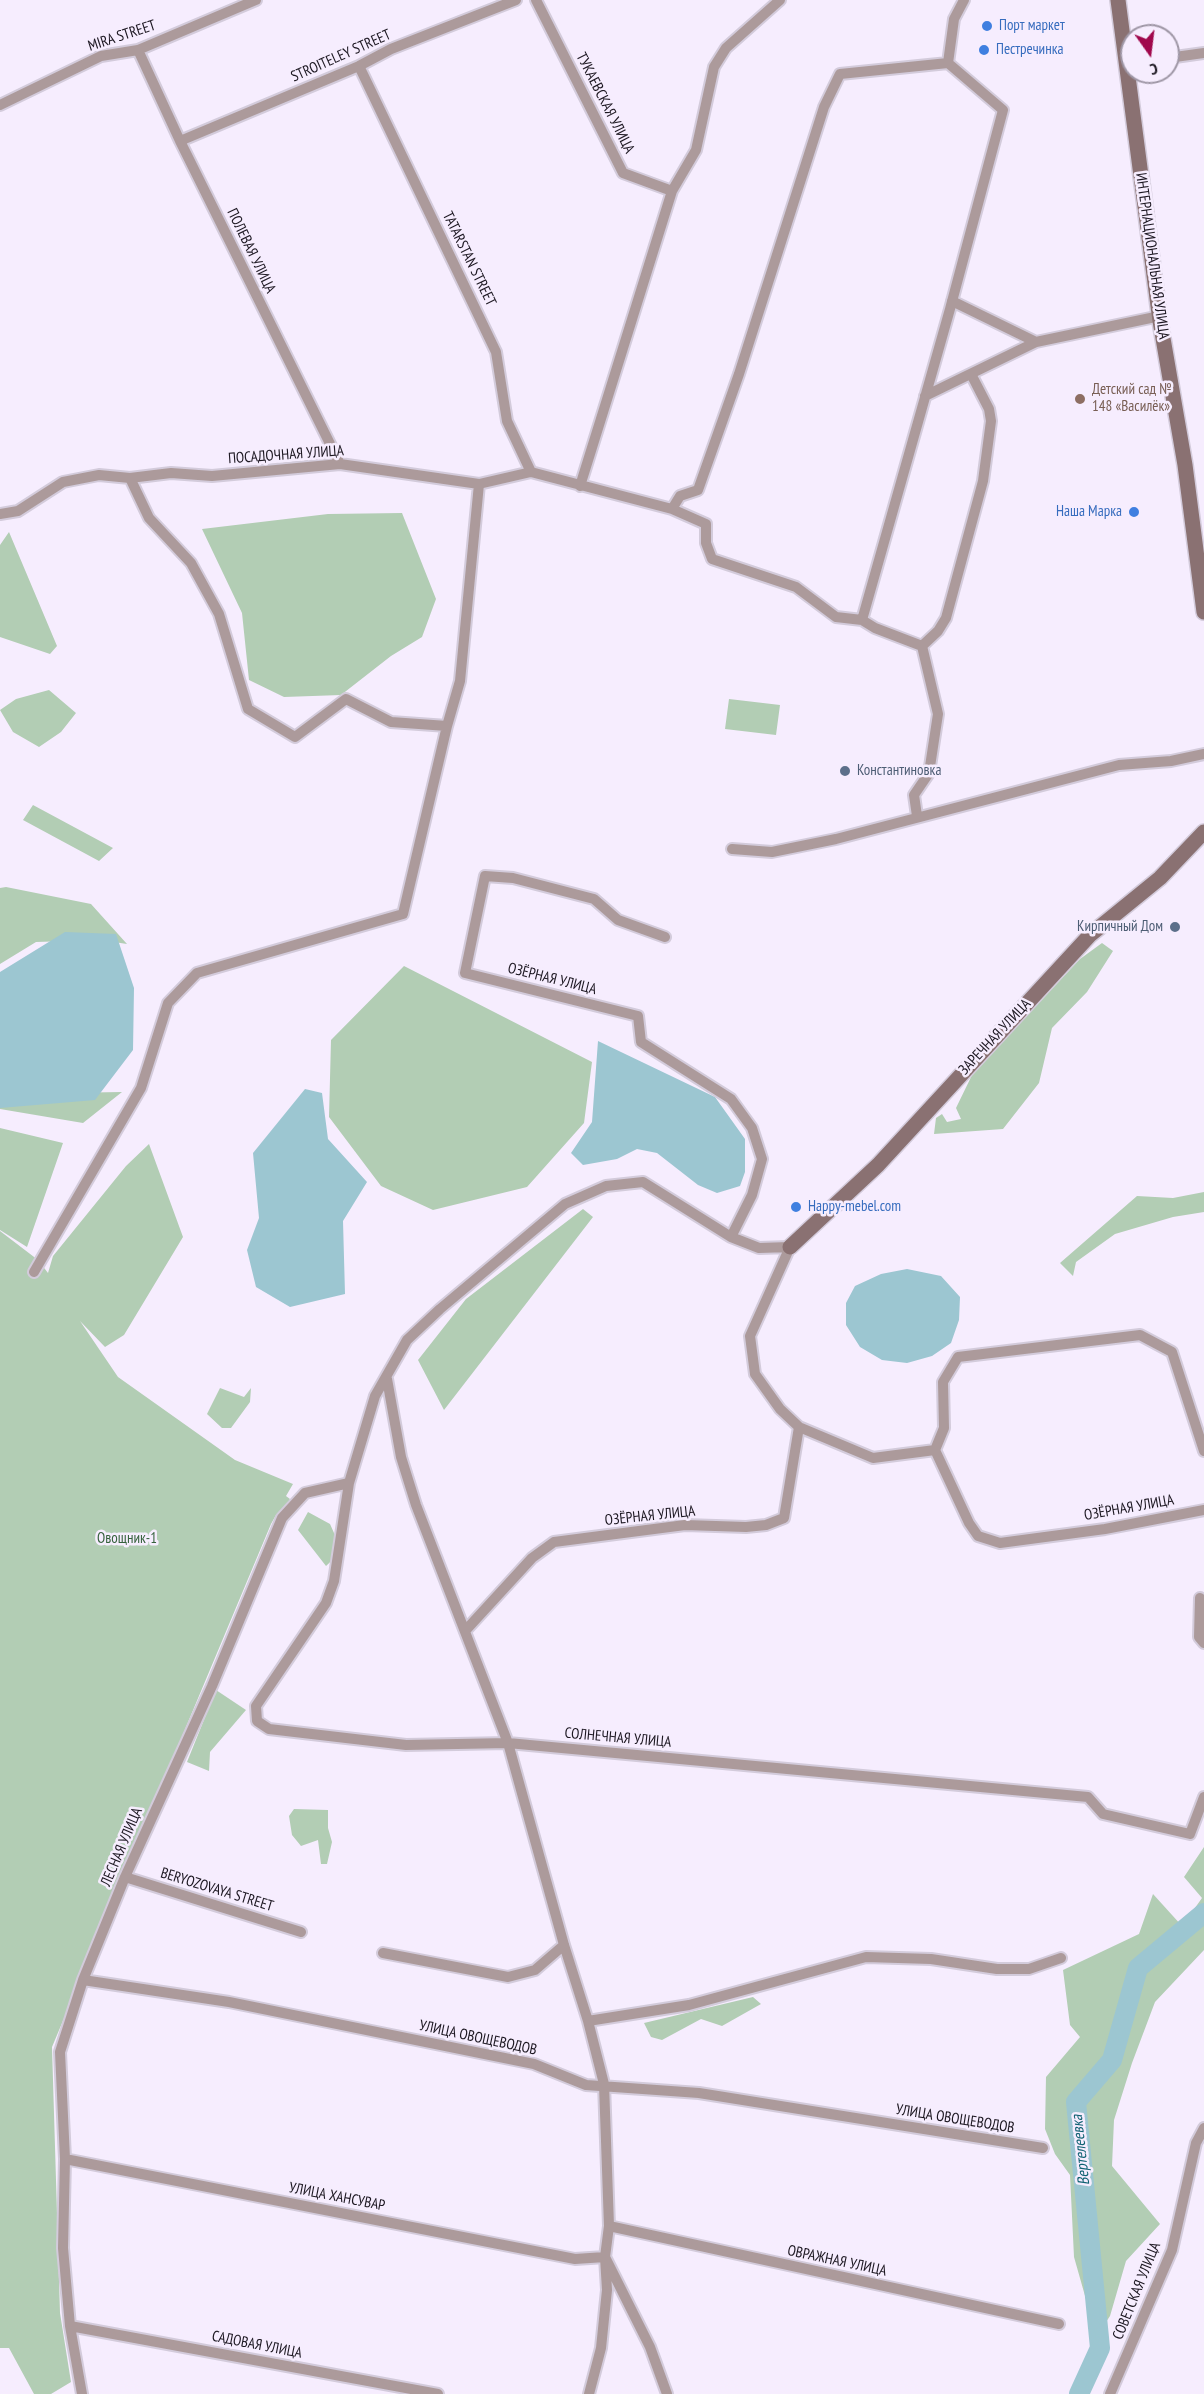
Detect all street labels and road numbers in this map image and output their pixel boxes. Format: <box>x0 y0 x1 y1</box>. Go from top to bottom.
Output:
street label: MIRA STREET <box>86 17 158 55</box>
street label: STROITELEY STREET <box>288 26 394 86</box>
street label: ТУКАЕВСКАЯ УЛИЦА <box>572 50 638 156</box>
street label: ИНТЕРНАЦИОНАЛЬНАЯ УЛИЦА <box>1131 172 1173 340</box>
street label: ПОЛЕВАЯ УЛИЦА <box>223 206 279 296</box>
street label: TATARSTAN STREET <box>438 209 500 309</box>
street label: ПОСАДОЧНАЯ УЛИЦА <box>228 442 344 468</box>
street label: ОЗЁРНАЯ УЛИЦА <box>506 959 598 999</box>
street label: ЗАРЕЧНАЯ УЛИЦА <box>955 995 1035 1079</box>
street label: ОЗЁРНАЯ УЛИЦА <box>1083 1491 1175 1525</box>
street label: ОЗЁРНАЯ УЛИЦА <box>604 1502 696 1530</box>
street label: СОЛНЕЧНАЯ УЛИЦА <box>564 1724 672 1752</box>
street label: ЛЕСНАЯ УЛИЦА <box>97 1805 147 1889</box>
street label: BERYOZOVAYA STREET <box>158 1864 276 1916</box>
street label: УЛИЦА ОВОЩЕВОДОВ <box>418 2017 538 2059</box>
street label: УЛИЦА ОВОЩЕВОДОВ <box>894 2101 1016 2137</box>
street label: УЛИЦА ХАНСУВАР <box>287 2179 387 2215</box>
street label: СОВЕТСКАЯ УЛИЦА <box>1109 2240 1165 2342</box>
street label: ОВРАЖНАЯ УЛИЦА <box>786 2242 888 2280</box>
street label: САДОВАЯ УЛИЦА <box>210 2327 304 2363</box>

